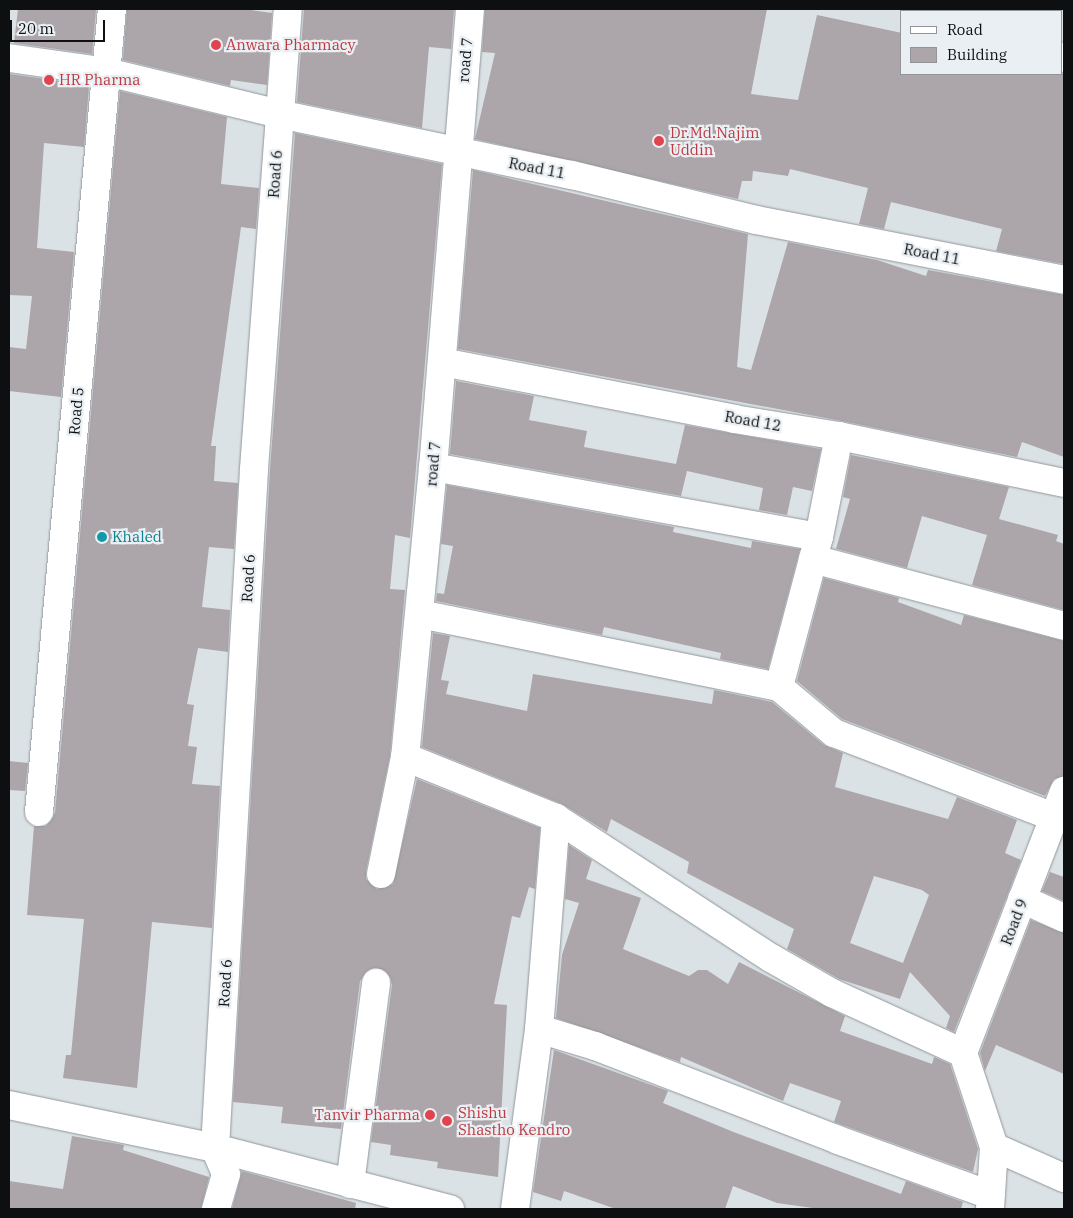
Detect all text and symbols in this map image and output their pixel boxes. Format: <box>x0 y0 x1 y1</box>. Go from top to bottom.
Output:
scale bar <box>12 10 108 42</box>
legend <box>900 10 1063 75</box>
text: 20 m <box>18 19 54 38</box>
text: Road <box>947 20 983 39</box>
place label: Anwara Pharmacy <box>226 36 356 54</box>
street label: road 7 <box>454 37 476 83</box>
marker: Anwara Pharmacy <box>210 39 222 51</box>
text: Building <box>947 45 1007 64</box>
place label: HR Pharma <box>59 71 140 89</box>
marker: HR Pharma <box>43 74 55 86</box>
place label: Dr.Md.Najim Uddin <box>670 123 759 158</box>
marker: Dr.Md.Najim Uddin <box>652 134 666 148</box>
street label: Road 6 <box>264 149 286 199</box>
street label: Road 11 <box>507 154 567 182</box>
street label: Road 11 <box>902 240 962 268</box>
street label: Road 5 <box>65 386 87 436</box>
street label: Road 12 <box>723 407 783 435</box>
street label: road 7 <box>422 441 444 487</box>
place label: Khaled <box>112 528 162 546</box>
marker: Khaled <box>96 531 108 543</box>
street label: Road 6 <box>238 553 258 603</box>
street label: Road 9 <box>997 896 1031 948</box>
street label: Road 6 <box>215 958 235 1008</box>
place label: Shishu Shastho Kendro <box>458 1103 570 1138</box>
place label: Tanvir Pharma <box>314 1106 420 1124</box>
marker: Tanvir Pharma <box>424 1109 436 1121</box>
marker: Shishu Shastho Kendro <box>440 1114 454 1128</box>

